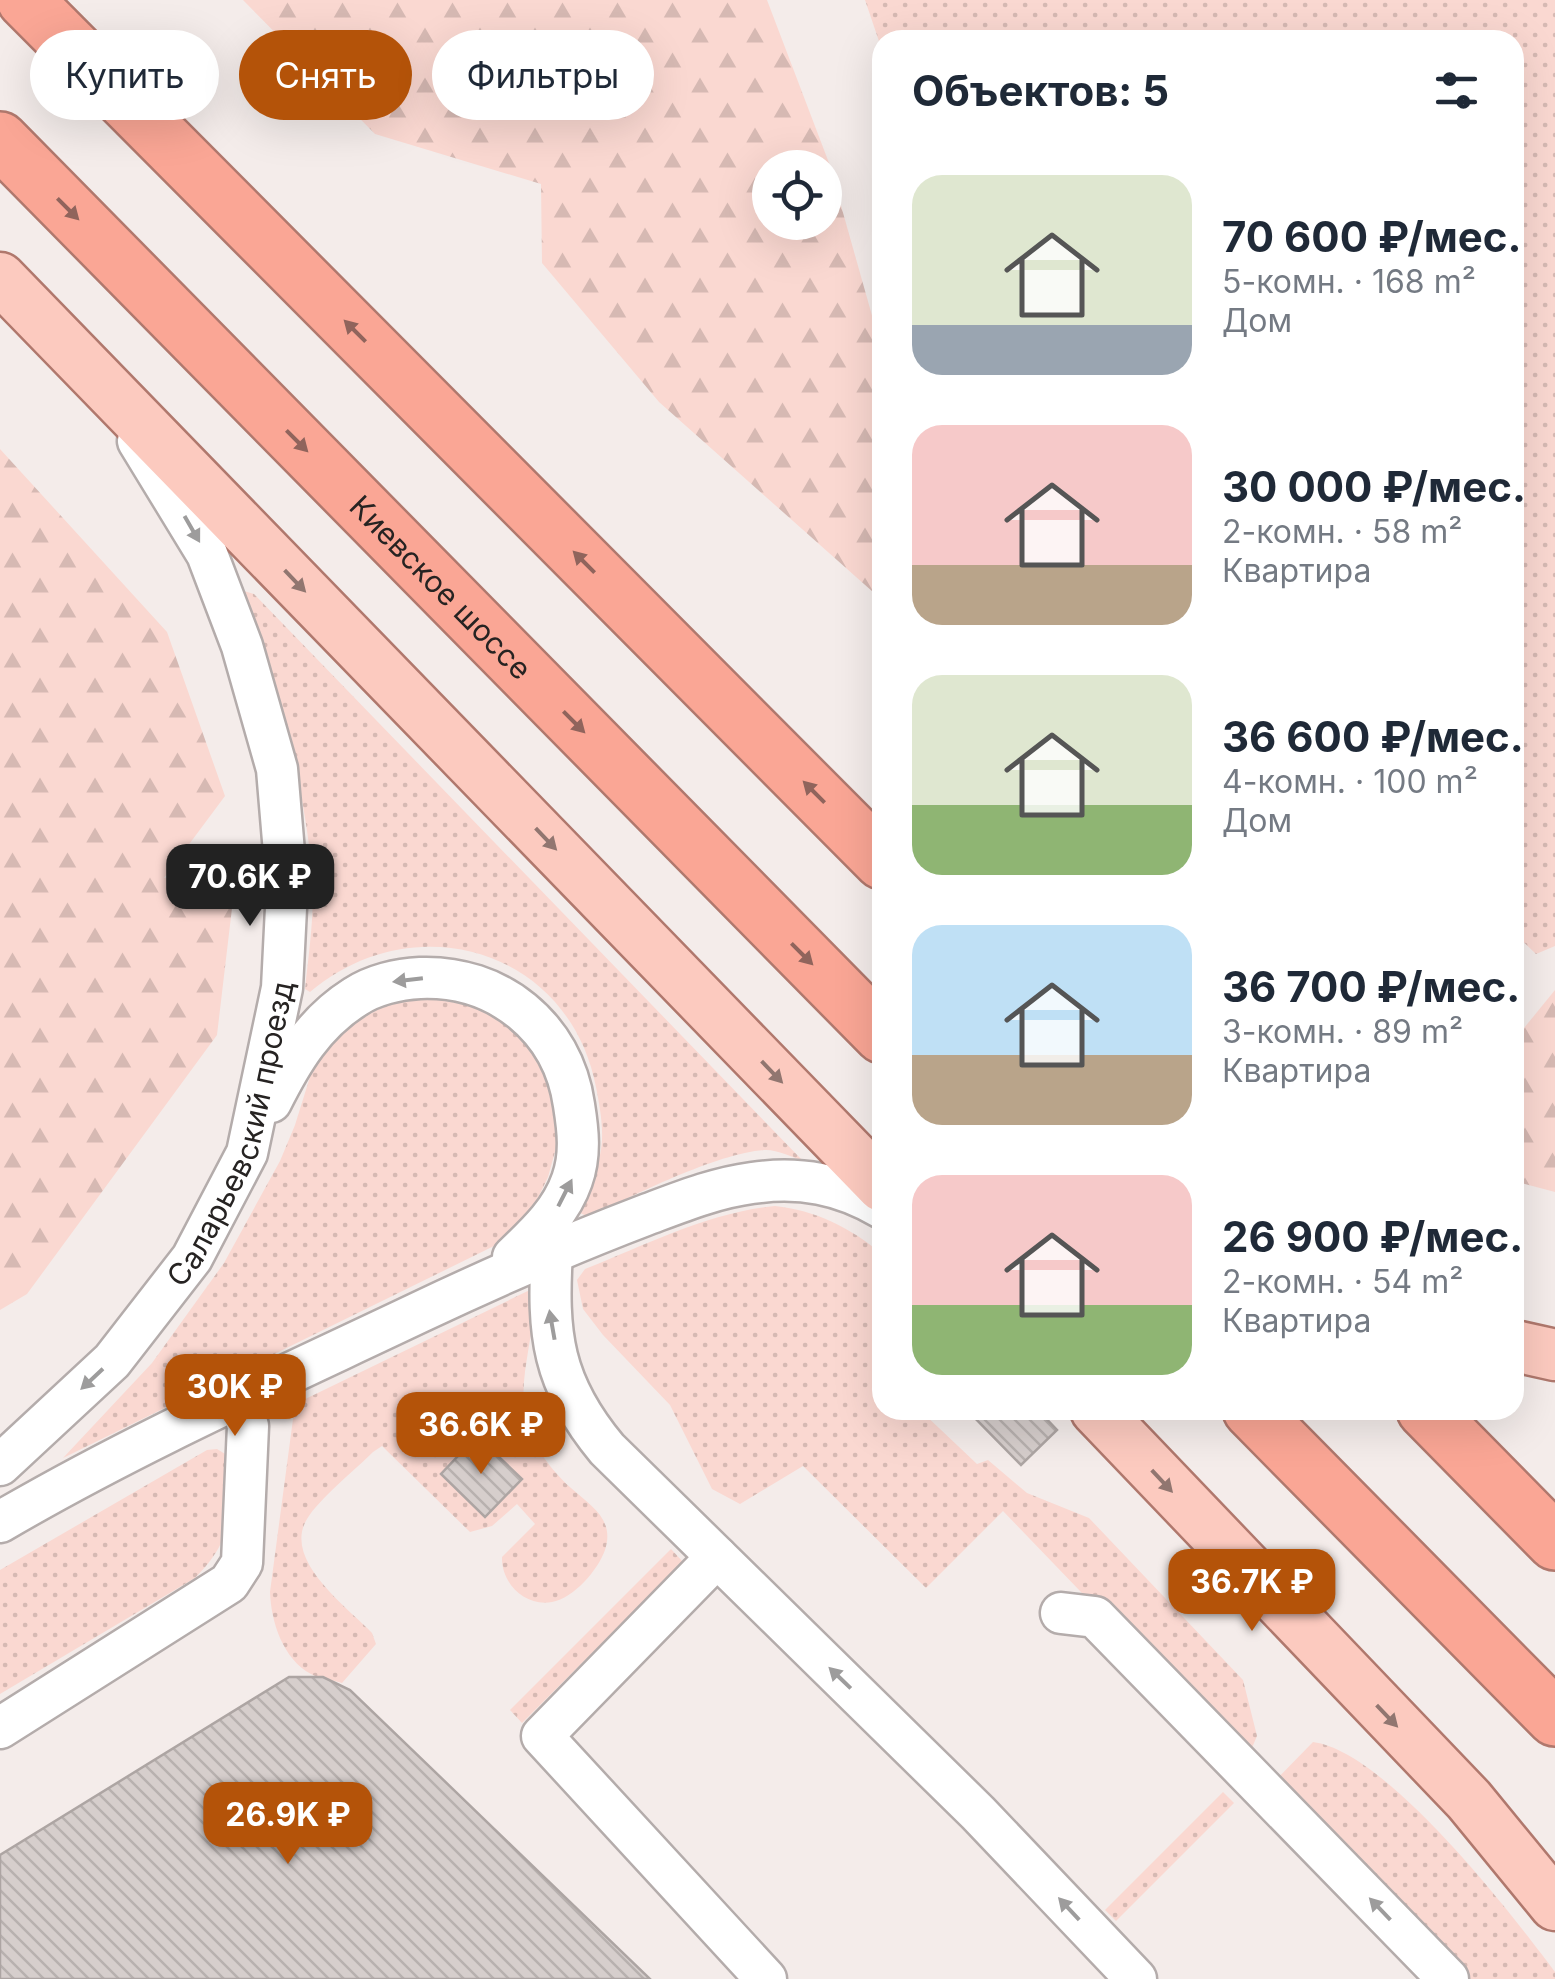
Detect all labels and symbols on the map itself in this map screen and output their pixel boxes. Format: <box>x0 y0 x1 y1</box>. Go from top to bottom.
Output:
one-way arrow <box>56 197 80 221</box>
one-way arrow <box>344 320 367 344</box>
one-way arrow <box>284 428 308 452</box>
street label: Киевское шоссе <box>343 488 539 687</box>
one-way arrow <box>183 515 200 543</box>
one-way arrow <box>573 550 597 574</box>
one-way arrow <box>283 568 306 592</box>
one-way arrow <box>561 710 585 733</box>
one-way arrow <box>802 781 826 804</box>
one-way arrow <box>534 827 557 851</box>
pin: 70.6K ₽ <box>158 844 342 929</box>
one-way arrow <box>790 941 813 965</box>
one-way arrow <box>392 972 423 988</box>
street label: Саларьевский проезд <box>159 977 301 1293</box>
one-way arrow <box>760 1060 783 1084</box>
one-way arrow <box>556 1179 573 1208</box>
one-way arrow <box>544 1309 559 1340</box>
pin: 30K ₽ <box>165 1354 305 1439</box>
one-way arrow <box>80 1367 104 1390</box>
pin: 36.6K ₽ <box>389 1392 573 1477</box>
one-way arrow <box>1151 1469 1174 1493</box>
pin: 36.7K ₽ <box>1160 1549 1344 1634</box>
one-way arrow <box>828 1667 852 1690</box>
one-way arrow <box>1375 1703 1398 1727</box>
pin: 26.9K ₽ <box>196 1782 380 1867</box>
one-way arrow <box>1057 1897 1080 1921</box>
one-way arrow <box>1369 1898 1393 1922</box>

